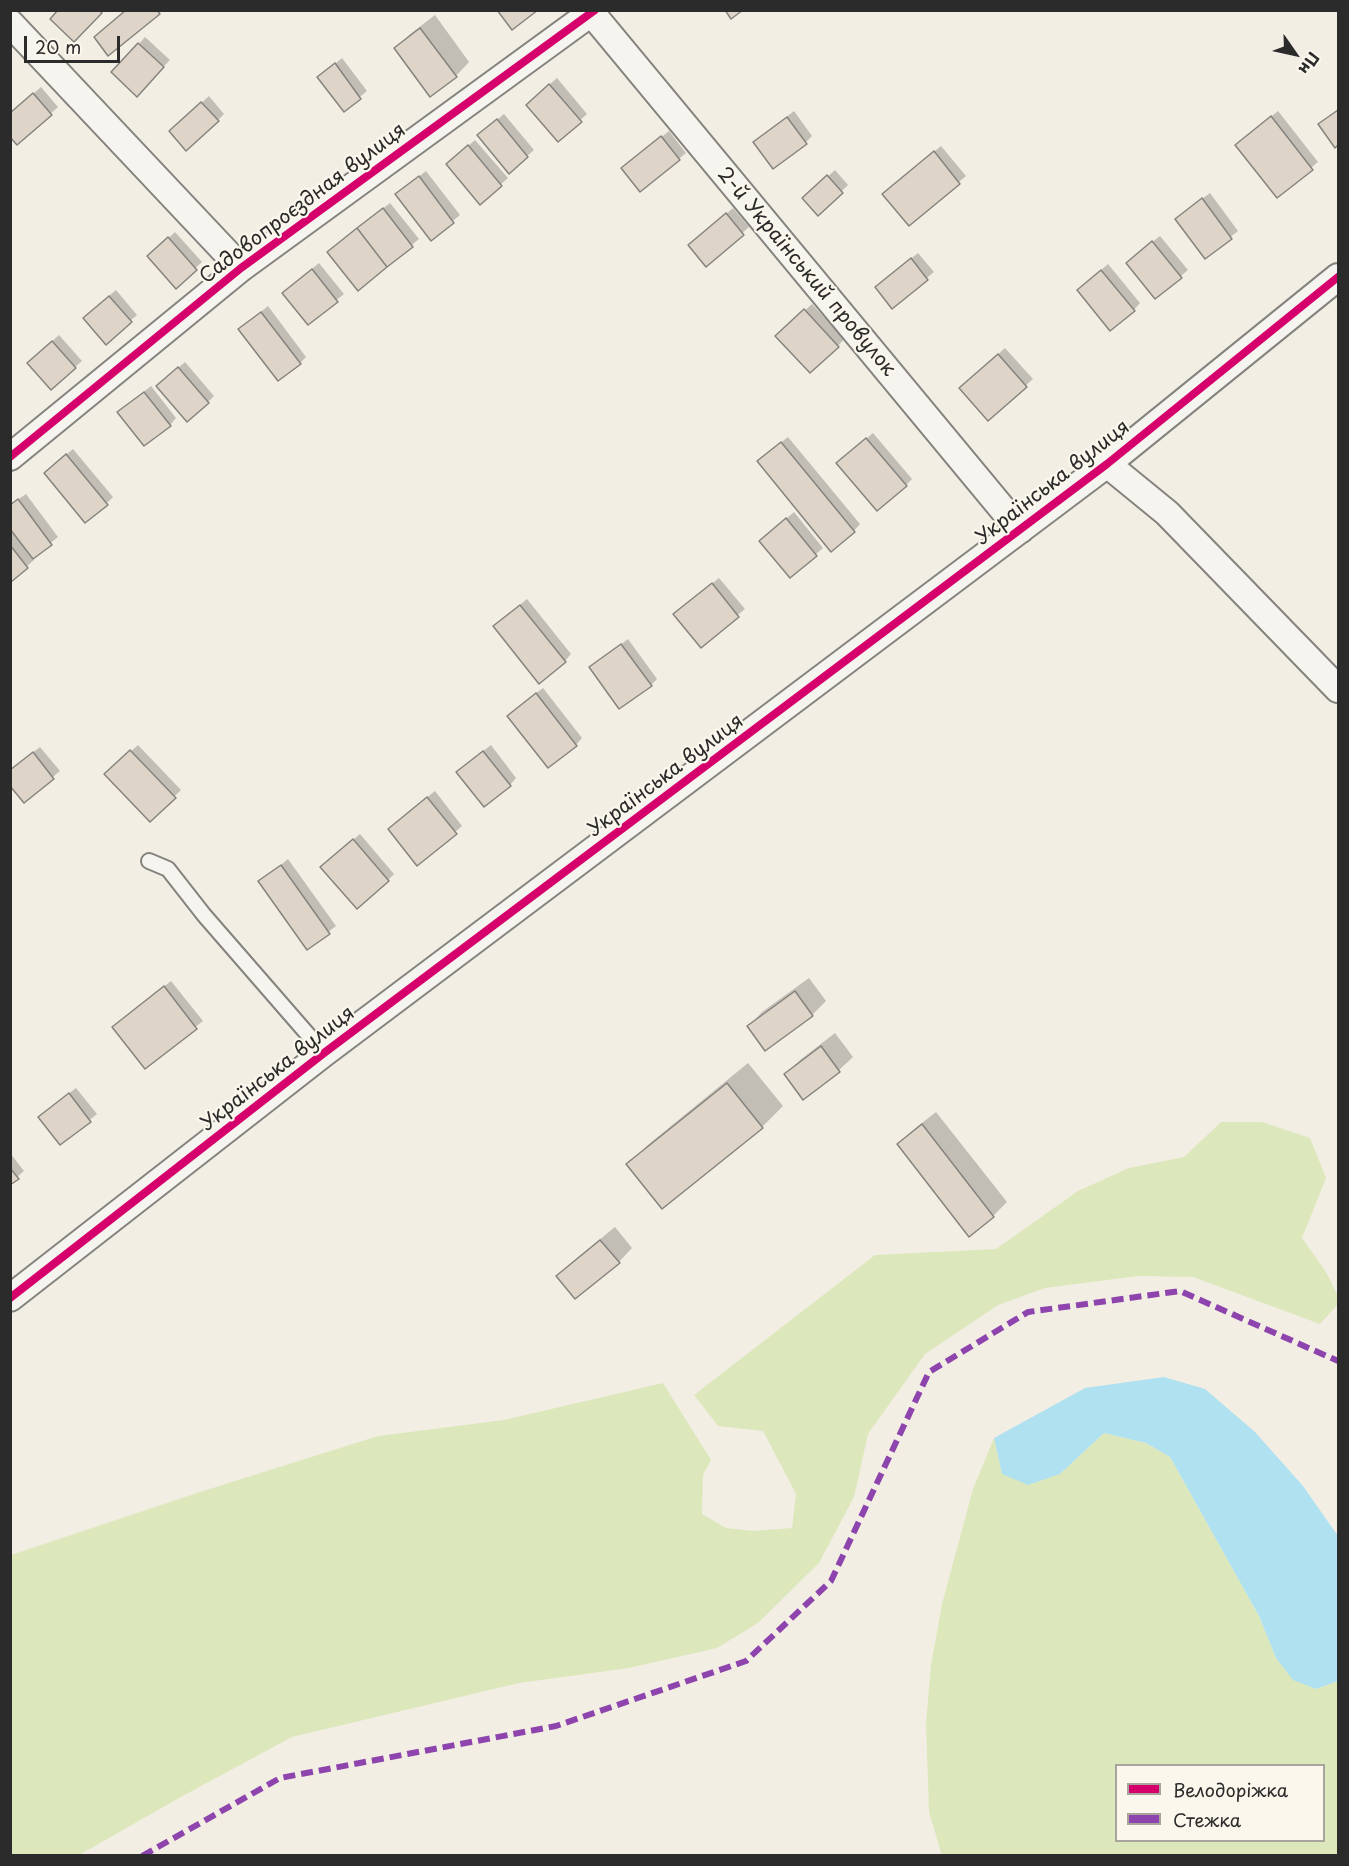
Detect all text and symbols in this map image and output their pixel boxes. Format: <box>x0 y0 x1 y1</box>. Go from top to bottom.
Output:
scale bar <box>27 24 123 62</box>
north arrow <box>1265 24 1325 84</box>
text: 20 m <box>35 33 81 60</box>
text: Пн <box>1293 48 1326 80</box>
street label: Садовопроєздная вулиця <box>195 119 411 289</box>
street label: 2-й Український провулок <box>712 163 900 381</box>
street label: Українська вулиця <box>971 415 1135 551</box>
street label: Українська вулиця <box>583 710 749 842</box>
street label: Українська вулиця <box>196 1001 360 1137</box>
legend <box>1115 1764 1325 1842</box>
text: Велодоріжка <box>1173 1776 1288 1803</box>
text: Стежка <box>1173 1806 1241 1833</box>

